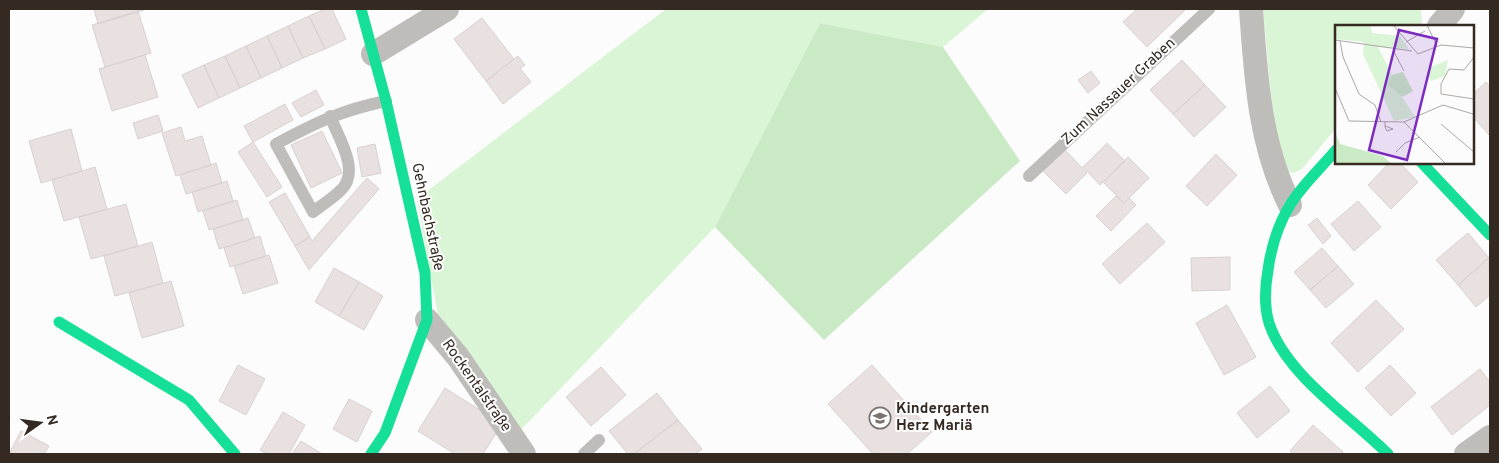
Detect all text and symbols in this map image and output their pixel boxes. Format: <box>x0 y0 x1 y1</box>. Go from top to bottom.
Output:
inset map <box>1335 25 1474 164</box>
street label: Zum Nassauer Graben <box>1058 34 1180 150</box>
street label: Gehnbachstraße <box>406 161 448 273</box>
street label: Rockentalstraße <box>437 336 515 436</box>
north arrow <box>15 398 65 448</box>
place label: Kindergarten Herz Mariä <box>896 400 989 436</box>
school or university icon: Kindergarten Herz Mariä <box>868 406 892 430</box>
text: N <box>42 413 61 427</box>

